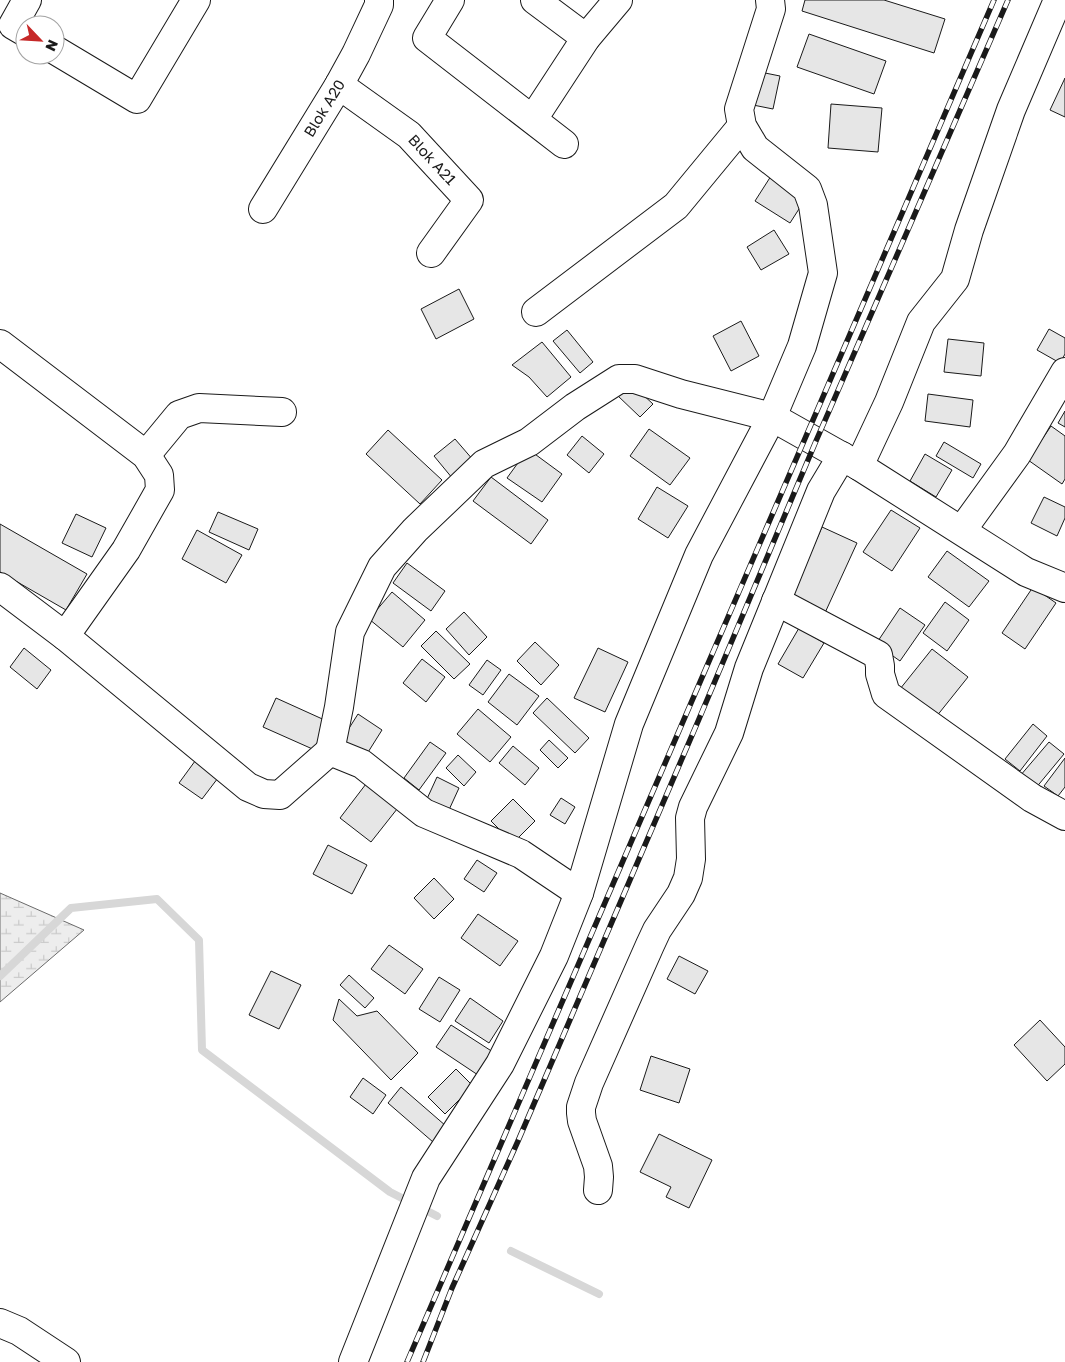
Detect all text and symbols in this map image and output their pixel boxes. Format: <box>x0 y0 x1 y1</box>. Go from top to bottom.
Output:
north arrow <box>15 15 65 65</box>
text: N <box>42 37 62 54</box>
street label: Blok A20 <box>299 76 348 140</box>
street label: Blok A21 <box>405 130 460 188</box>

